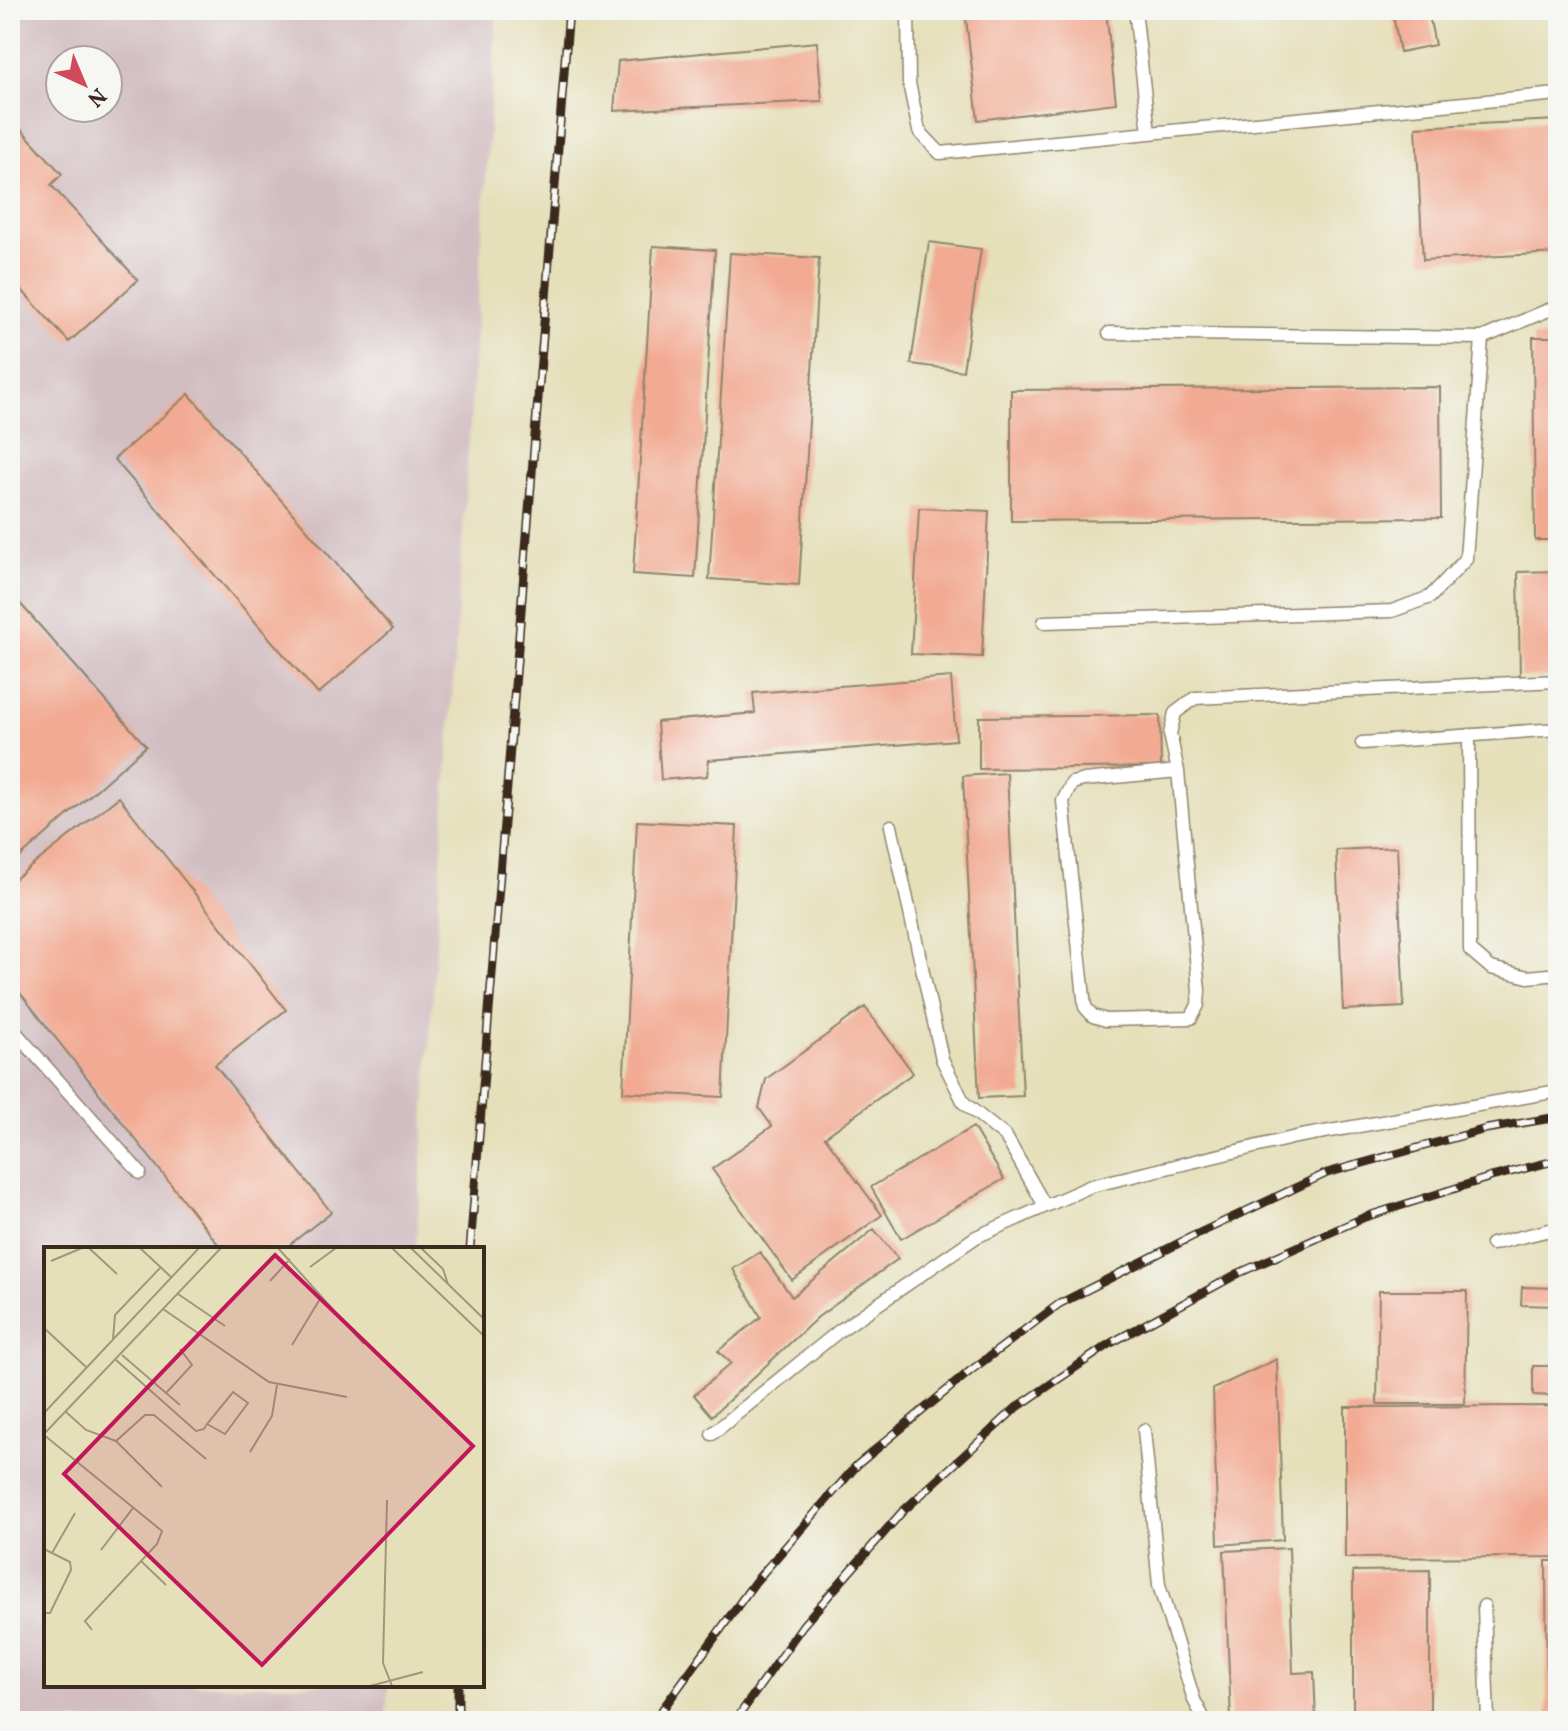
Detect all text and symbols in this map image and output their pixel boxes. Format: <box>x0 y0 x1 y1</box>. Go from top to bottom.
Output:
north arrow <box>44 44 124 124</box>
text: N <box>80 80 113 113</box>
inset map <box>44 1247 484 1687</box>

